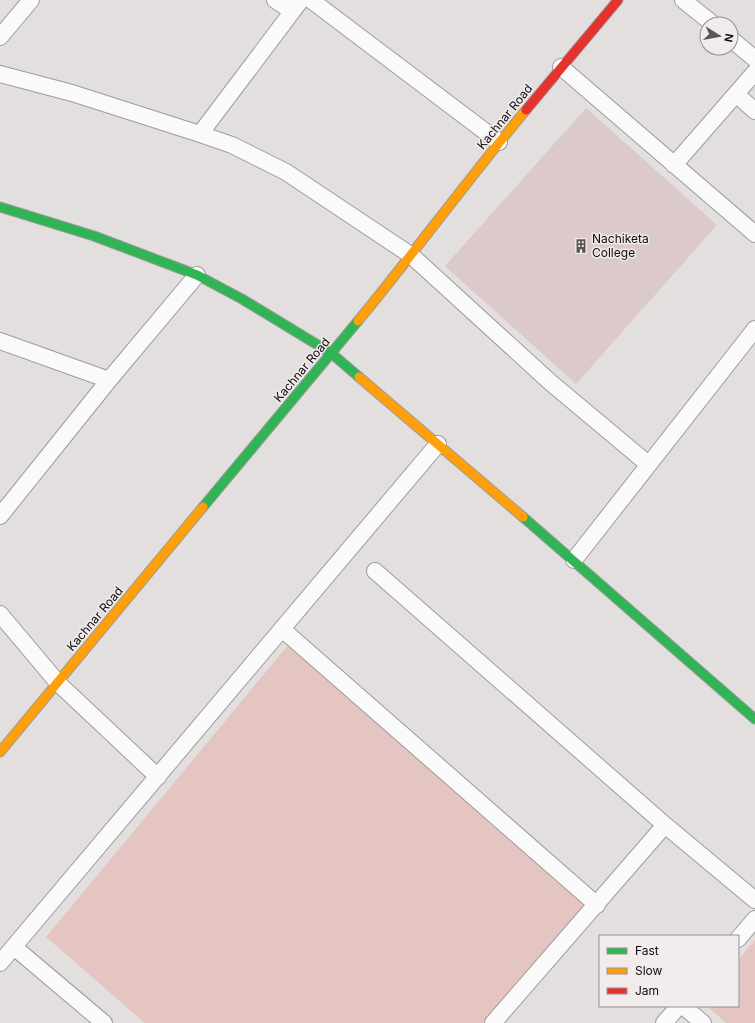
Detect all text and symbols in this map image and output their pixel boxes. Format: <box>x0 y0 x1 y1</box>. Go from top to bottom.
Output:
north arrow <box>699 16 739 56</box>
text: N <box>721 32 736 43</box>
street label: Kachnar Road <box>474 81 535 152</box>
place label: Nachiketa College <box>592 231 649 260</box>
building icon: Nachiketa College <box>573 238 589 254</box>
street label: Kachnar Road <box>270 334 333 405</box>
street label: Kachnar Road <box>63 583 126 654</box>
legend <box>599 935 739 1007</box>
text: Fast <box>635 943 659 958</box>
text: Slow <box>635 963 663 978</box>
text: Jam <box>635 983 659 998</box>

